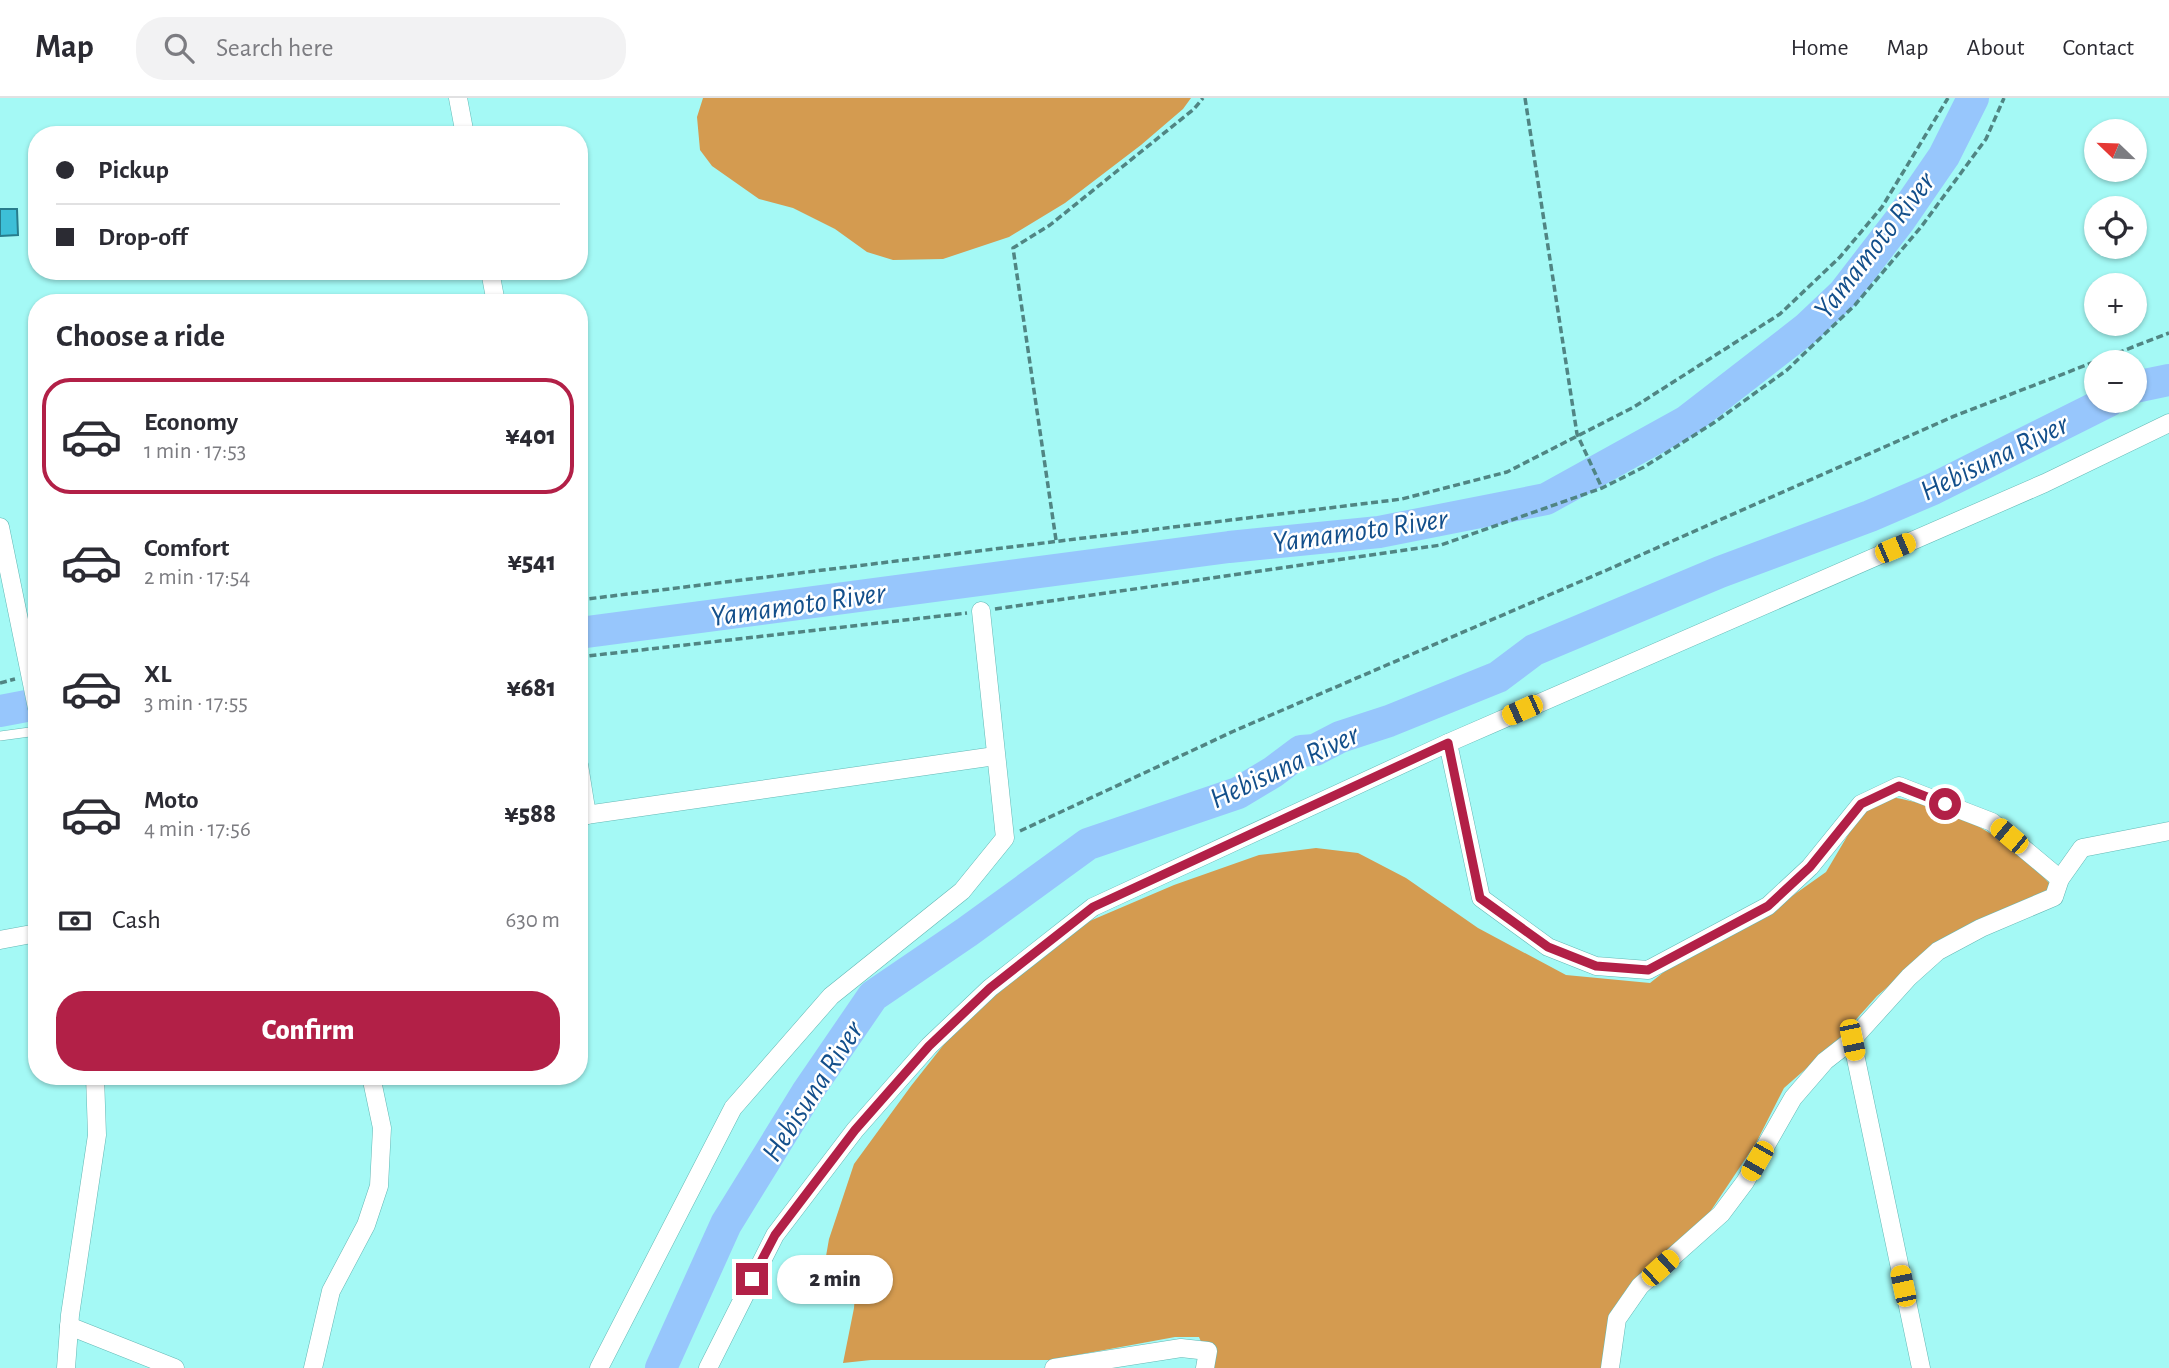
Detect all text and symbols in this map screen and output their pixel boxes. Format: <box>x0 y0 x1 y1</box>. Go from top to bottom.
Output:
search box <box>136 17 626 80</box>
icon: search <box>160 29 198 67</box>
text: Map <box>35 31 94 64</box>
text: Search here <box>216 35 334 61</box>
text: Home <box>1791 36 1849 60</box>
text: Map <box>1887 36 1929 60</box>
text: About <box>1967 36 2024 60</box>
text: Contact <box>2062 36 2134 60</box>
north arrow <box>2084 119 2147 182</box>
map controls <box>2084 119 2147 413</box>
text: Pickup <box>98 157 169 183</box>
water label: Yamamoto River <box>1809 166 1942 324</box>
button: locate <box>2084 196 2147 259</box>
text: Drop-off <box>98 224 187 250</box>
button: + <box>2084 273 2147 336</box>
text: Choose a ride <box>56 320 225 352</box>
button: − <box>2084 350 2147 413</box>
icon: car <box>60 405 123 468</box>
text: Economy <box>144 409 238 435</box>
water label: Hebisuna River <box>1916 409 2074 507</box>
text: ¥401 <box>505 423 556 449</box>
text: 1 min · 17:53 <box>144 440 246 463</box>
water label: Yamamoto River <box>1271 504 1451 558</box>
car <box>1872 530 1919 566</box>
icon: car <box>60 531 123 594</box>
text: Comfort <box>144 535 229 561</box>
text: ¥541 <box>507 549 556 575</box>
text: 2 min · 17:54 <box>144 566 250 589</box>
water label: Yamamoto River <box>709 578 889 632</box>
icon: car <box>60 657 123 720</box>
text: XL <box>144 661 171 687</box>
text: ¥681 <box>506 675 556 701</box>
text: 3 min · 17:55 <box>144 692 248 715</box>
car <box>1499 692 1546 728</box>
water label: Hebisuna River <box>1205 719 1365 814</box>
icon: car <box>60 783 123 846</box>
text: Moto <box>144 787 199 813</box>
route start <box>1929 788 1961 820</box>
text: ¥588 <box>504 801 556 827</box>
car <box>1987 814 2032 858</box>
text: 4 min · 17:56 <box>144 818 251 841</box>
icon: cash <box>56 902 94 940</box>
text: Cash <box>112 907 161 933</box>
text: 630 m <box>505 909 560 932</box>
button: Confirm <box>56 991 560 1071</box>
water label: Hebisuna River <box>757 1015 870 1167</box>
car <box>1838 1017 1867 1063</box>
car <box>1738 1138 1777 1184</box>
car <box>1638 1246 1683 1290</box>
callout: 2 min <box>776 1254 892 1304</box>
route end <box>736 1263 768 1295</box>
car <box>1889 1263 1918 1309</box>
text: 2 min <box>809 1268 861 1291</box>

